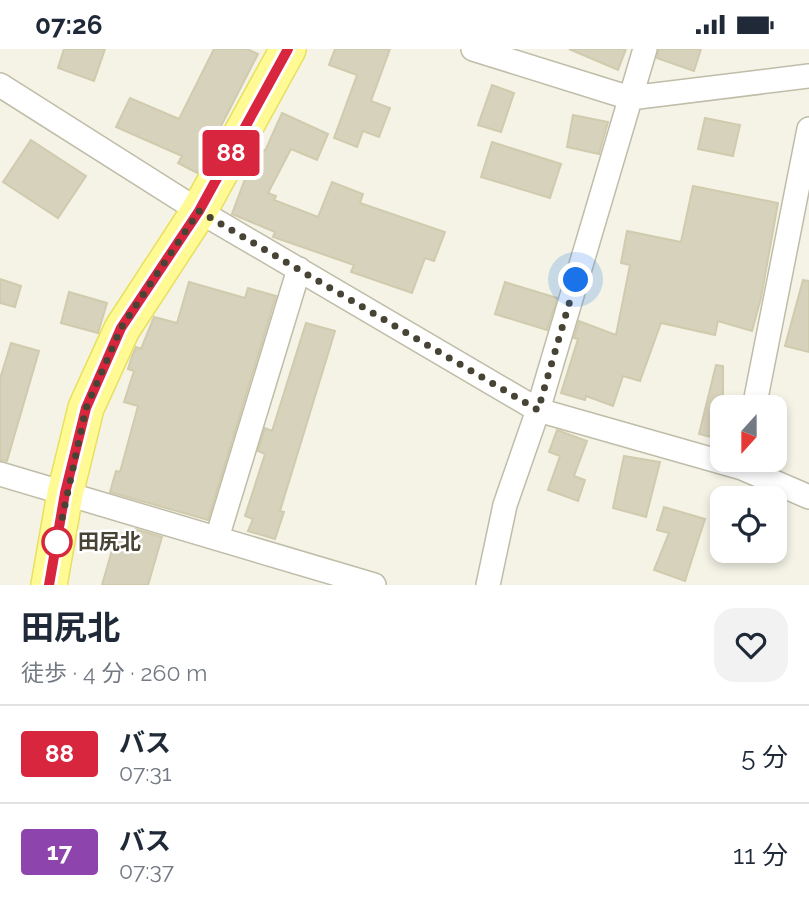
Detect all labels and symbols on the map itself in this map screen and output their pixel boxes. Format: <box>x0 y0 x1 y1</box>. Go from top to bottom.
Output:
line badge: 88 <box>200 130 262 176</box>
your location <box>558 262 593 297</box>
north arrow <box>710 395 788 473</box>
marker: 田尻北 <box>42 527 72 557</box>
place label: 田尻北 <box>78 529 141 554</box>

